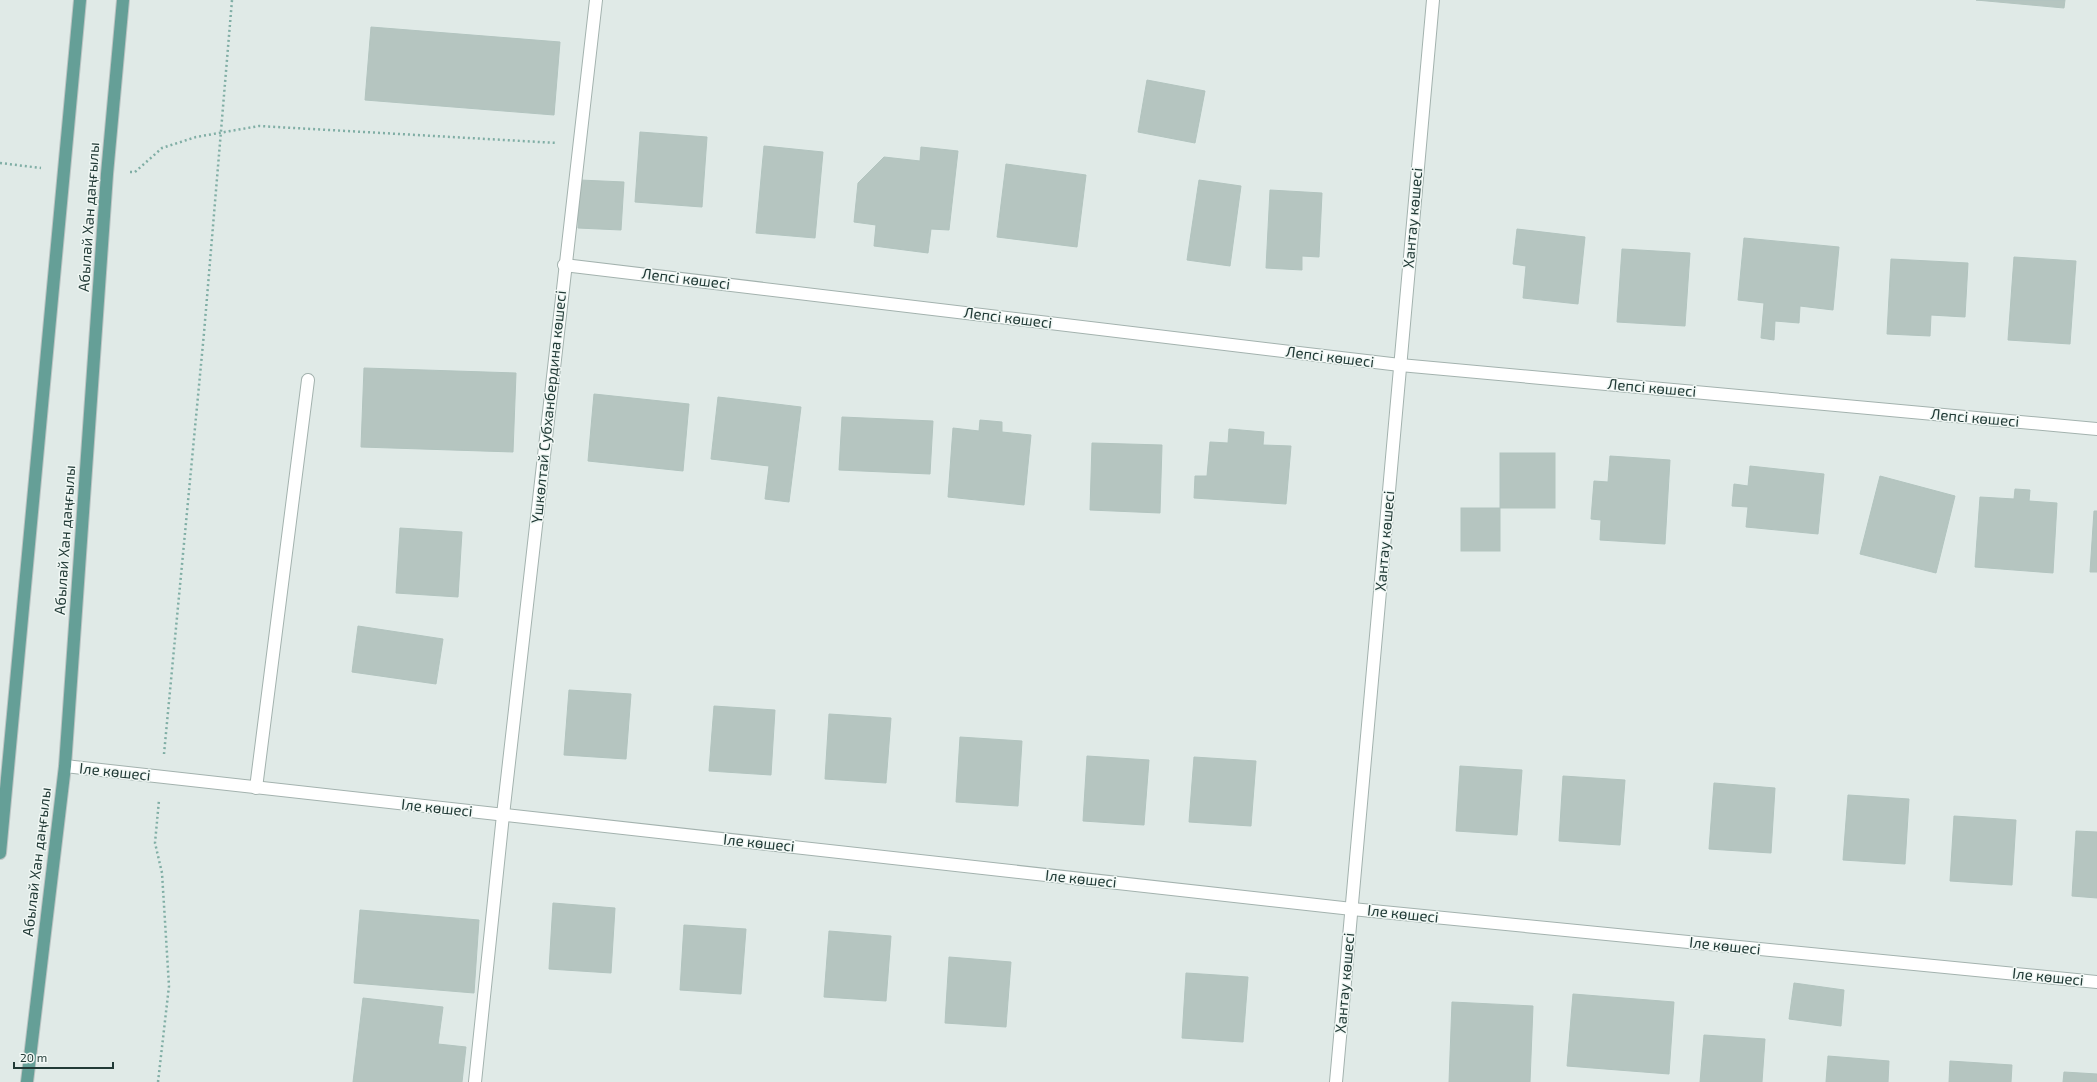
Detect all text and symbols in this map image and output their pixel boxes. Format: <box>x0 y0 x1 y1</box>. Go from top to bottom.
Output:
street label: Абылай Хан даңғылы <box>74 141 102 292</box>
street label: Хантау көшесі <box>1399 167 1426 269</box>
street label: Лепсі көшесі <box>641 264 731 292</box>
street label: Үшкөлтай Субханбердина көшесі <box>527 290 570 524</box>
street label: Лепсі көшесі <box>963 303 1053 331</box>
street label: Лепсі көшесі <box>1285 342 1375 370</box>
street label: Лепсі көшесі <box>1607 374 1697 400</box>
street label: Лепсі көшесі <box>1930 404 2020 430</box>
street label: Абылай Хан даңғылы <box>50 464 78 615</box>
street label: Хантау көшесі <box>1371 490 1398 592</box>
street label: Іле көшесі <box>79 758 152 784</box>
street label: Абылай Хан даңғылы <box>18 786 54 937</box>
street label: Іле көшесі <box>401 794 474 820</box>
street label: Іле көшесі <box>723 829 796 855</box>
street label: Іле көшесі <box>1045 865 1118 891</box>
street label: Іле көшесі <box>1367 900 1440 926</box>
street label: Хантау көшесі <box>1331 932 1358 1034</box>
street label: Іле көшесі <box>1689 932 1762 958</box>
street label: Іле көшесі <box>2012 963 2085 989</box>
scale bar <box>14 1044 113 1070</box>
text: 20 m <box>20 1050 47 1064</box>

